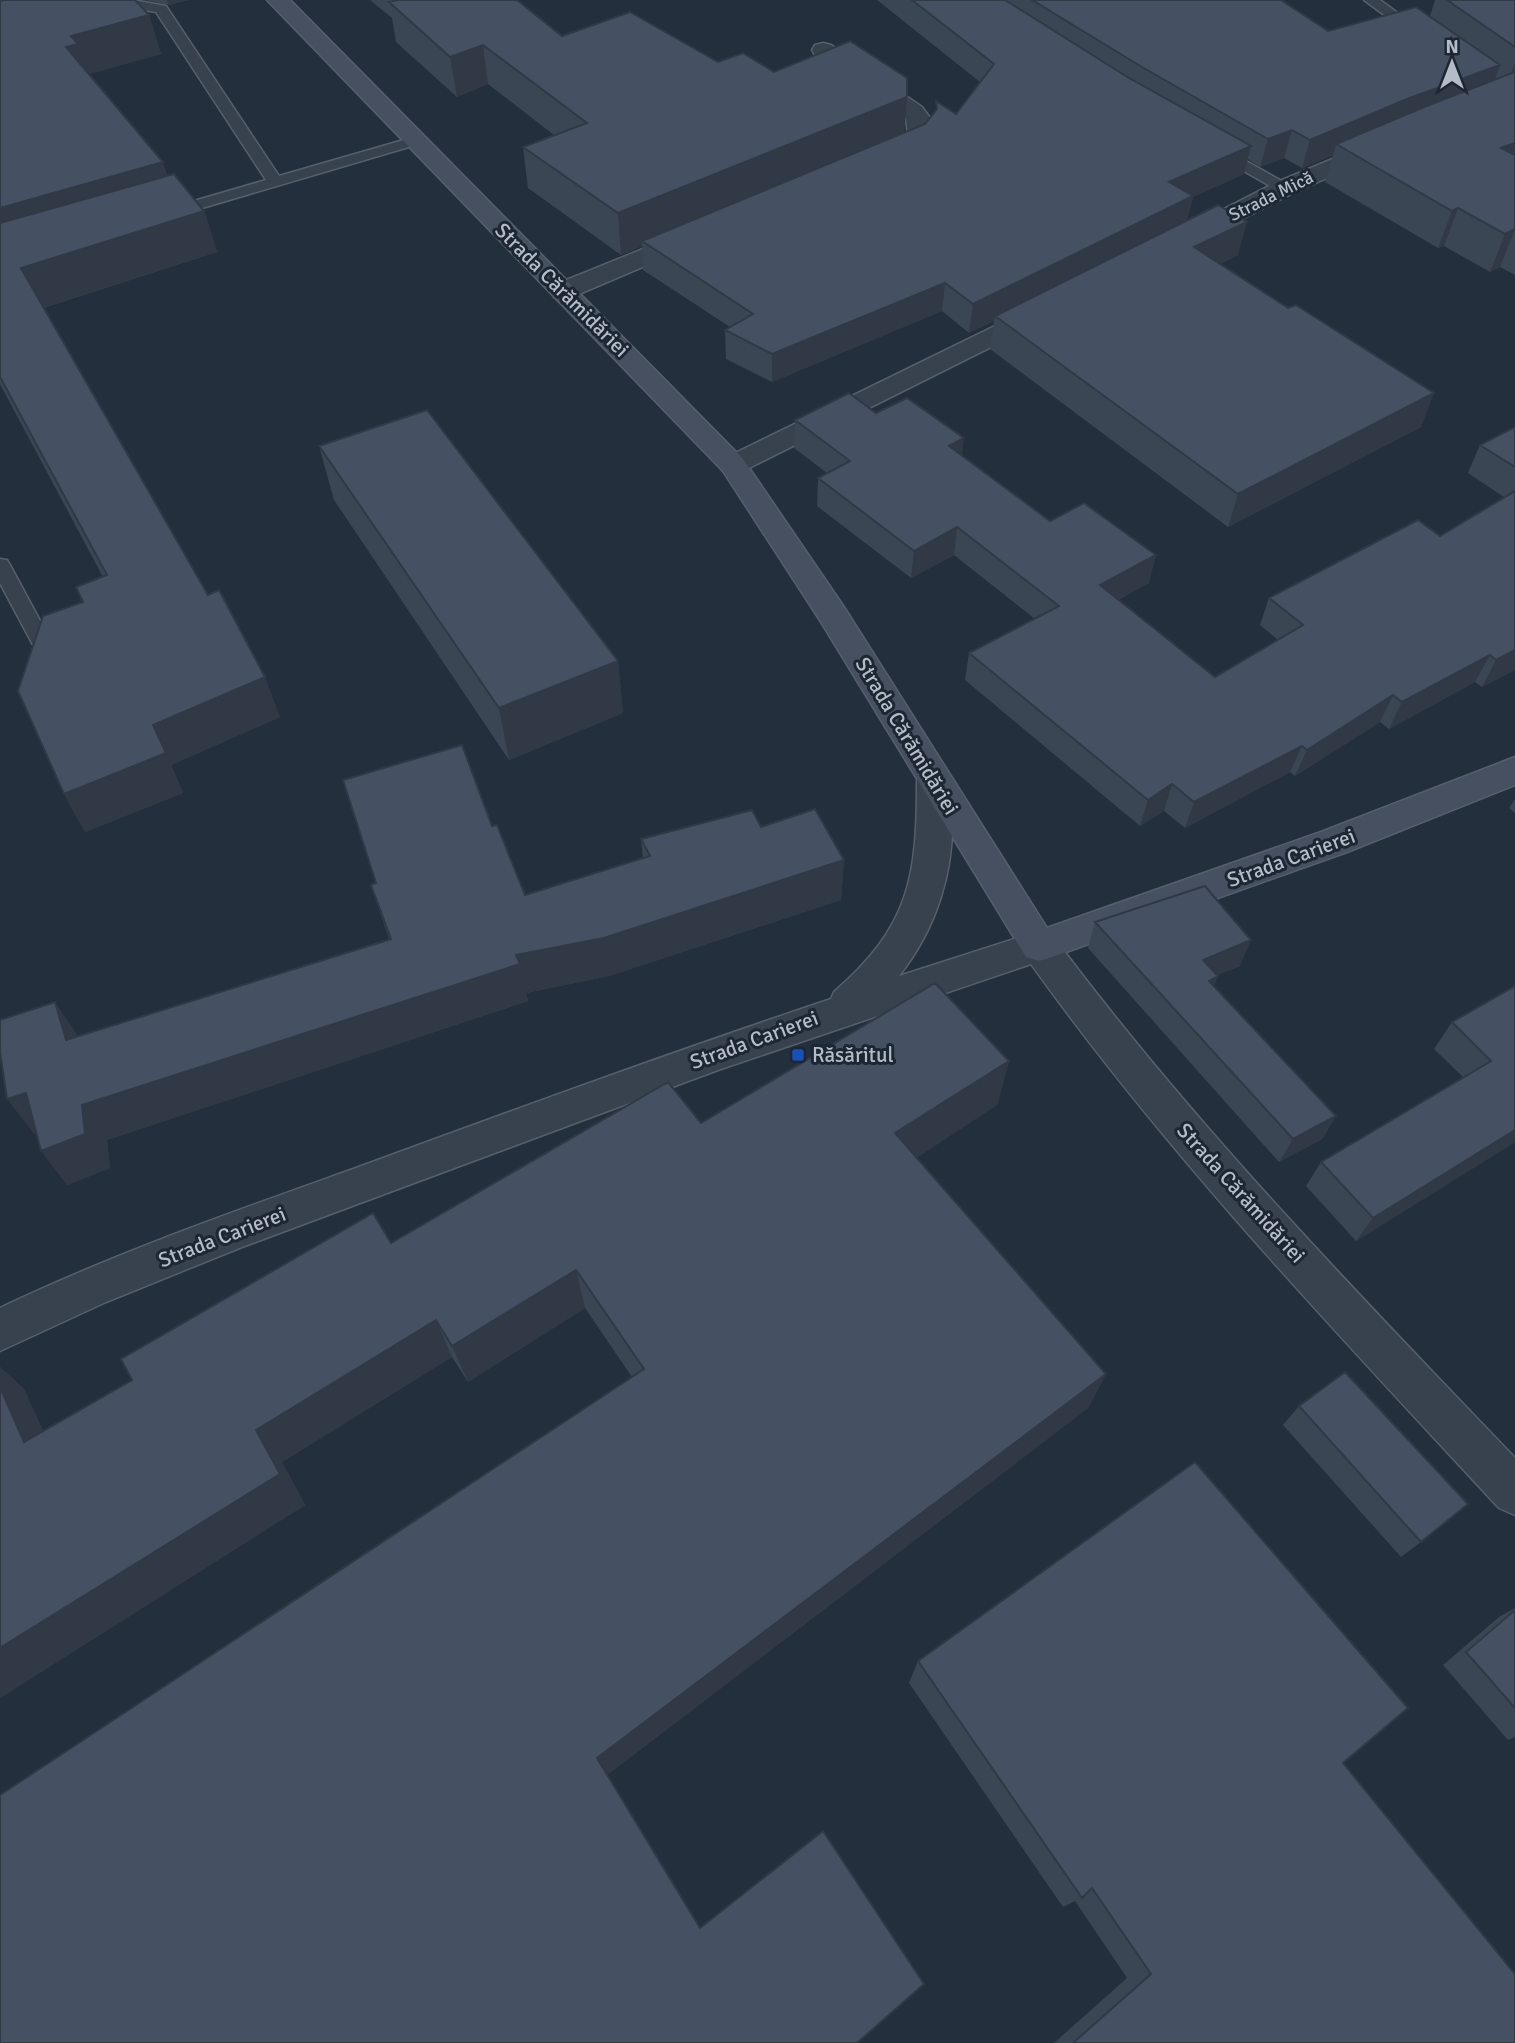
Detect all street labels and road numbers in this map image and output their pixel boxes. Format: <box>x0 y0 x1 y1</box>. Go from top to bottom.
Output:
street label: Strada Mică <box>1225 166 1317 226</box>
street label: Strada Cărămidăriei <box>489 217 635 363</box>
street label: Strada Cărămidăriei <box>850 653 964 819</box>
street label: Strada Carierei <box>1223 823 1359 893</box>
street label: Strada Carierei <box>686 1005 822 1075</box>
street label: Strada Cărămidăriei <box>1171 1118 1311 1268</box>
street label: Strada Carierei <box>155 1201 289 1273</box>

